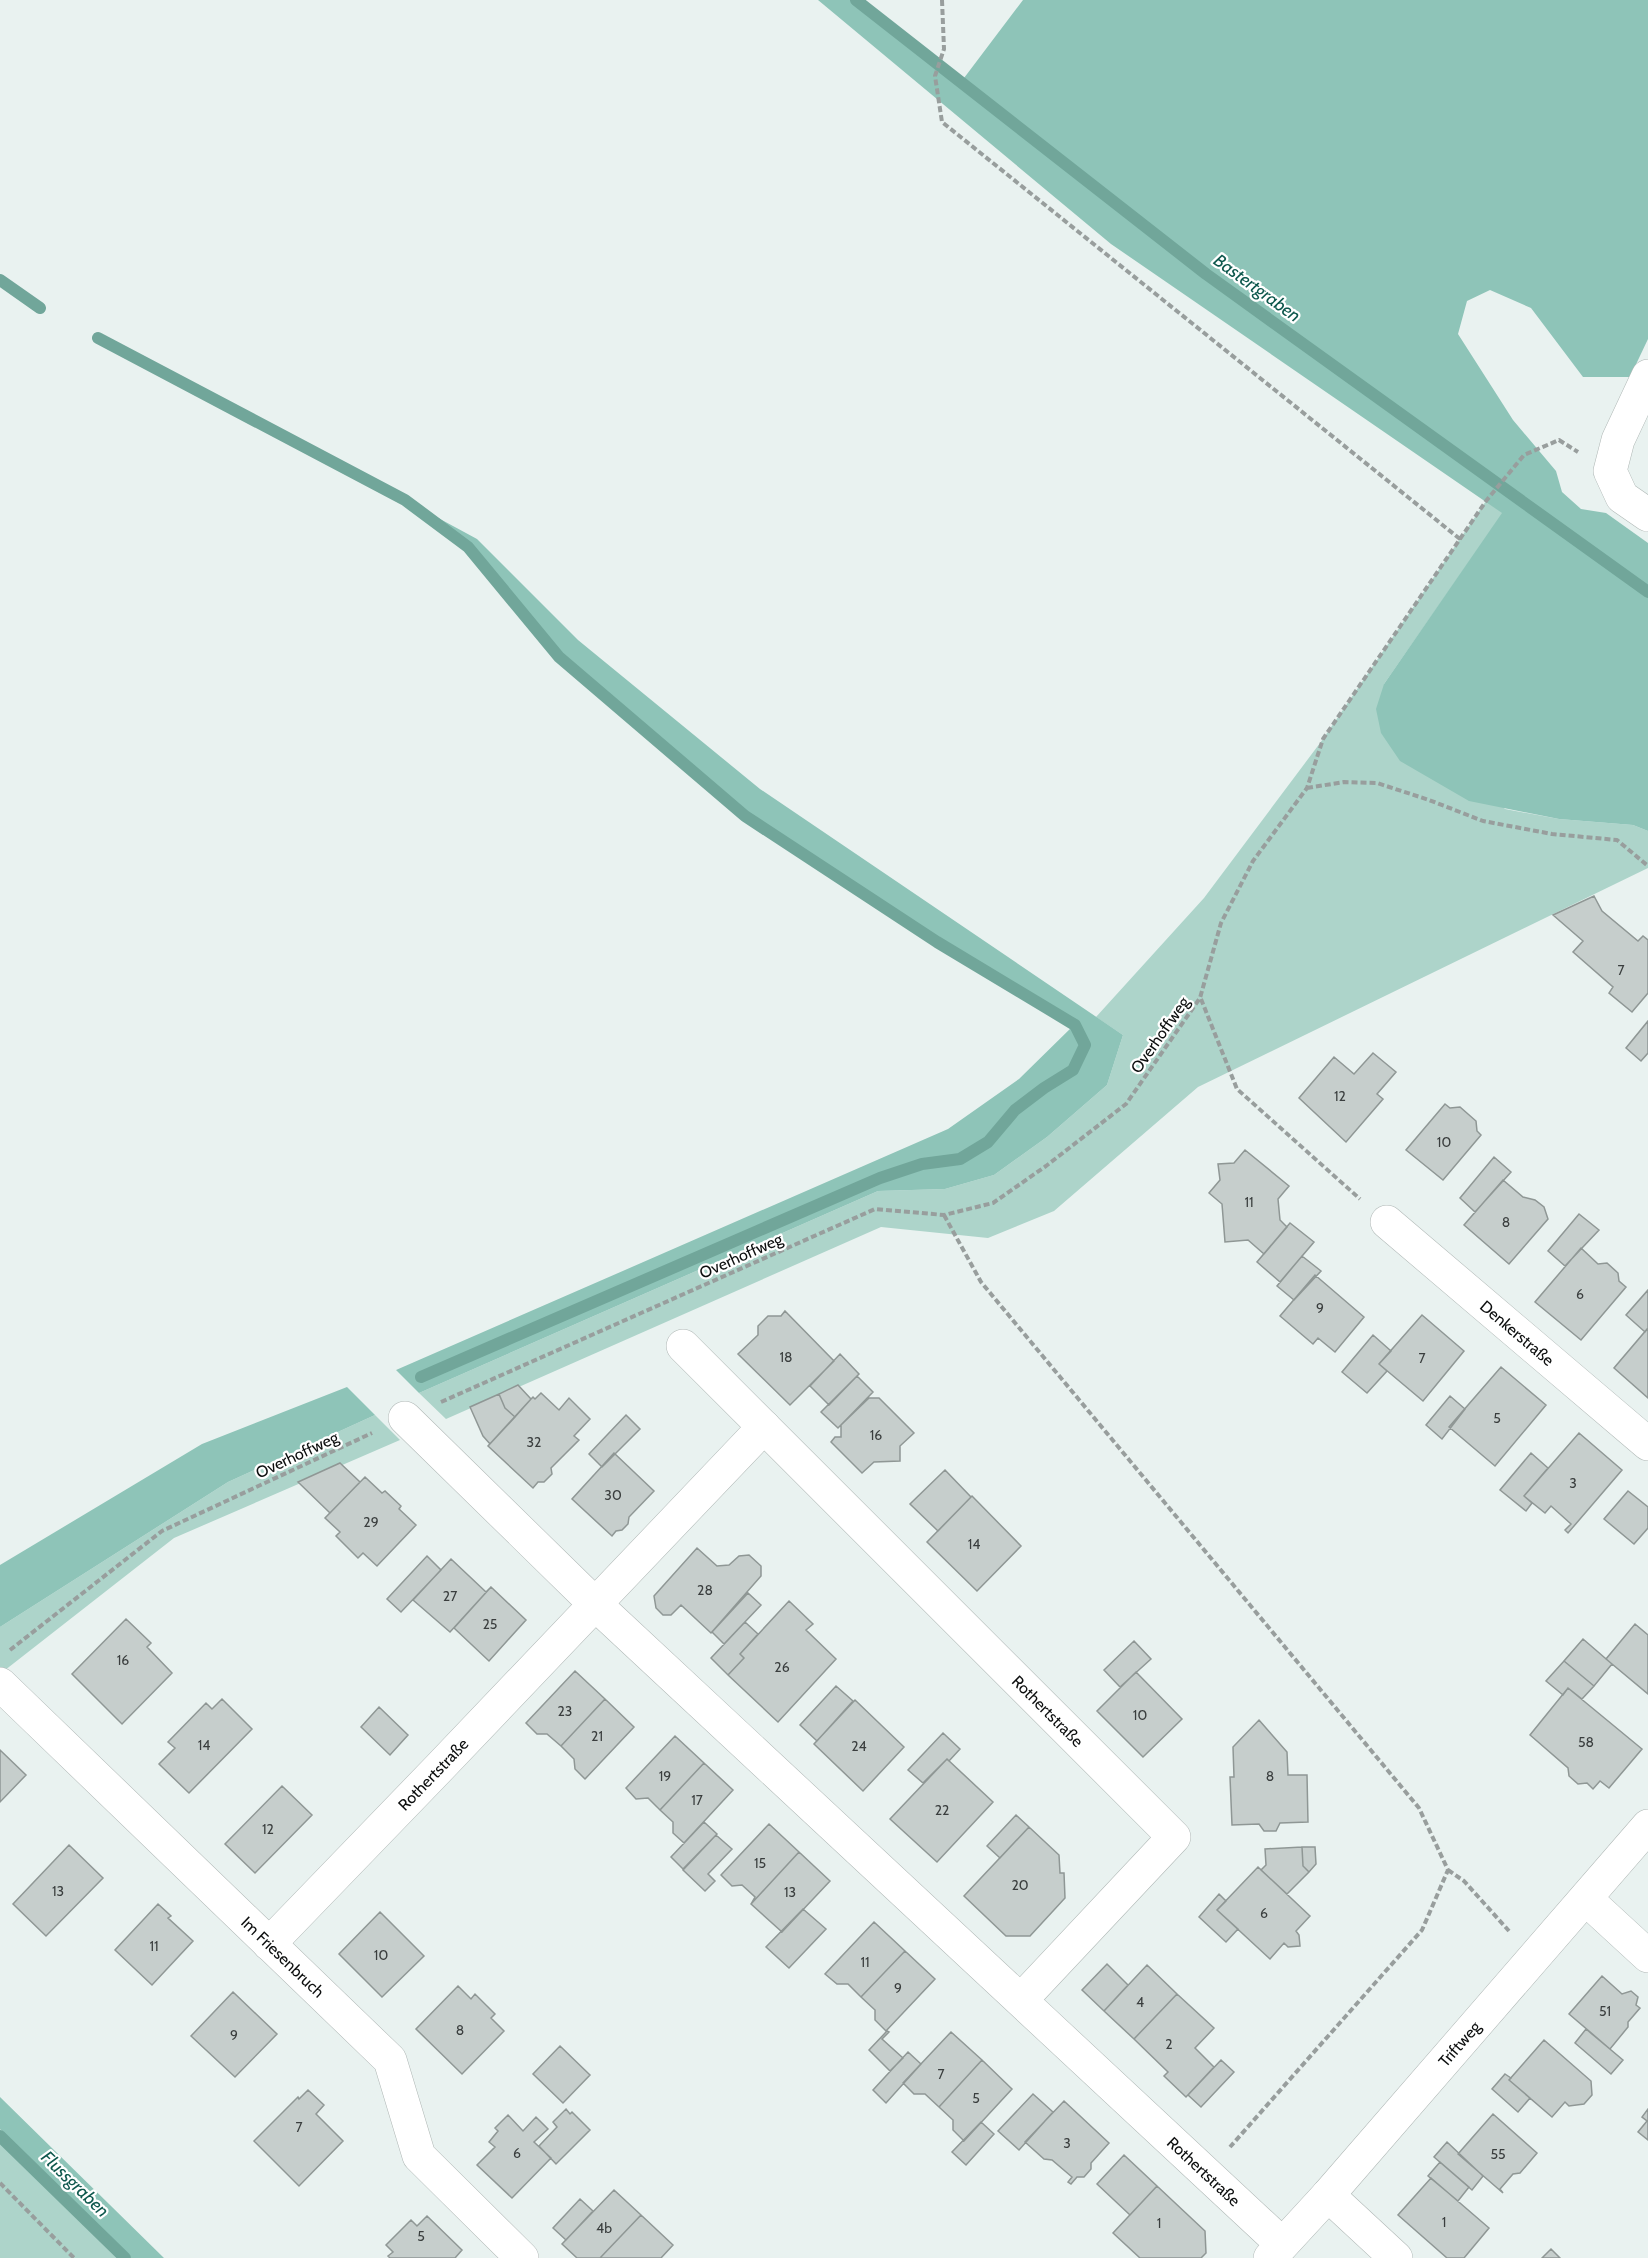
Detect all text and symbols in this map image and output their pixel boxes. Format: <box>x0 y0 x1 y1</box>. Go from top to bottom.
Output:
water label: Bastertgraben <box>1209 249 1305 327</box>
house number: 7 <box>1617 961 1625 979</box>
street label: Overhoffweg <box>1127 992 1194 1077</box>
house number: 12 <box>1334 1087 1346 1105</box>
house number: 10 <box>1437 1133 1451 1151</box>
house number: 11 <box>1244 1193 1254 1211</box>
house number: 8 <box>1502 1213 1510 1231</box>
street label: Overhoffweg <box>696 1229 786 1283</box>
house number: 6 <box>1576 1285 1584 1303</box>
street label: Denkerstraße <box>1477 1296 1558 1369</box>
house number: 9 <box>1316 1299 1324 1317</box>
house number: 18 <box>779 1348 793 1366</box>
house number: 7 <box>1418 1349 1426 1367</box>
house number: 5 <box>1493 1409 1501 1427</box>
house number: 16 <box>870 1426 882 1444</box>
street label: Overhoffweg <box>253 1427 342 1482</box>
house number: 32 <box>527 1433 541 1451</box>
house number: 3 <box>1569 1474 1577 1492</box>
house number: 30 <box>604 1486 622 1504</box>
house number: 29 <box>363 1513 379 1531</box>
house number: 14 <box>968 1535 980 1553</box>
house number: 28 <box>697 1581 713 1599</box>
house number: 27 <box>443 1587 457 1605</box>
house number: 25 <box>483 1615 497 1633</box>
house number: 16 <box>117 1651 129 1669</box>
house number: 26 <box>774 1658 790 1676</box>
street label: Rothertstraße <box>1008 1671 1087 1750</box>
house number: 23 <box>558 1702 572 1720</box>
house number: 10 <box>1133 1706 1147 1724</box>
house number: 21 <box>591 1727 603 1745</box>
house number: 58 <box>1578 1733 1594 1751</box>
street label: Rothertstraße <box>394 1734 472 1814</box>
house number: 14 <box>198 1736 210 1754</box>
house number: 24 <box>851 1737 867 1755</box>
house number: 19 <box>659 1767 671 1785</box>
house number: 8 <box>1266 1767 1274 1785</box>
house number: 17 <box>691 1791 703 1809</box>
house number: 22 <box>935 1801 949 1819</box>
house number: 12 <box>262 1820 274 1838</box>
house number: 15 <box>754 1854 766 1872</box>
house number: 20 <box>1011 1876 1029 1894</box>
house number: 13 <box>52 1882 64 1900</box>
house number: 13 <box>784 1883 796 1901</box>
house number: 6 <box>1260 1904 1268 1922</box>
street label: Im Friesenbruch <box>237 1912 328 2001</box>
house number: 11 <box>149 1937 159 1955</box>
house number: 10 <box>374 1946 388 1964</box>
house number: 11 <box>860 1953 870 1971</box>
house number: 9 <box>894 1979 902 1997</box>
house number: 4 <box>1136 1993 1144 2011</box>
house number: 51 <box>1599 2002 1611 2020</box>
street label: Triftweg <box>1434 2016 1485 2070</box>
house number: 8 <box>456 2021 464 2039</box>
house number: 9 <box>230 2026 238 2044</box>
house number: 2 <box>1165 2035 1173 2053</box>
house number: 7 <box>937 2065 945 2083</box>
house number: 5 <box>972 2089 980 2107</box>
house number: 7 <box>295 2118 303 2136</box>
street label: Rothertstraße <box>1163 2133 1244 2210</box>
house number: 3 <box>1063 2134 1071 2152</box>
house number: 6 <box>513 2144 521 2162</box>
house number: 55 <box>1490 2145 1506 2163</box>
water label: Flussgraben <box>36 2146 114 2222</box>
house number: 1 <box>1442 2213 1446 2231</box>
house number: 1 <box>1157 2214 1161 2232</box>
house number: 4b <box>596 2219 612 2237</box>
house number: 5 <box>417 2227 425 2245</box>

